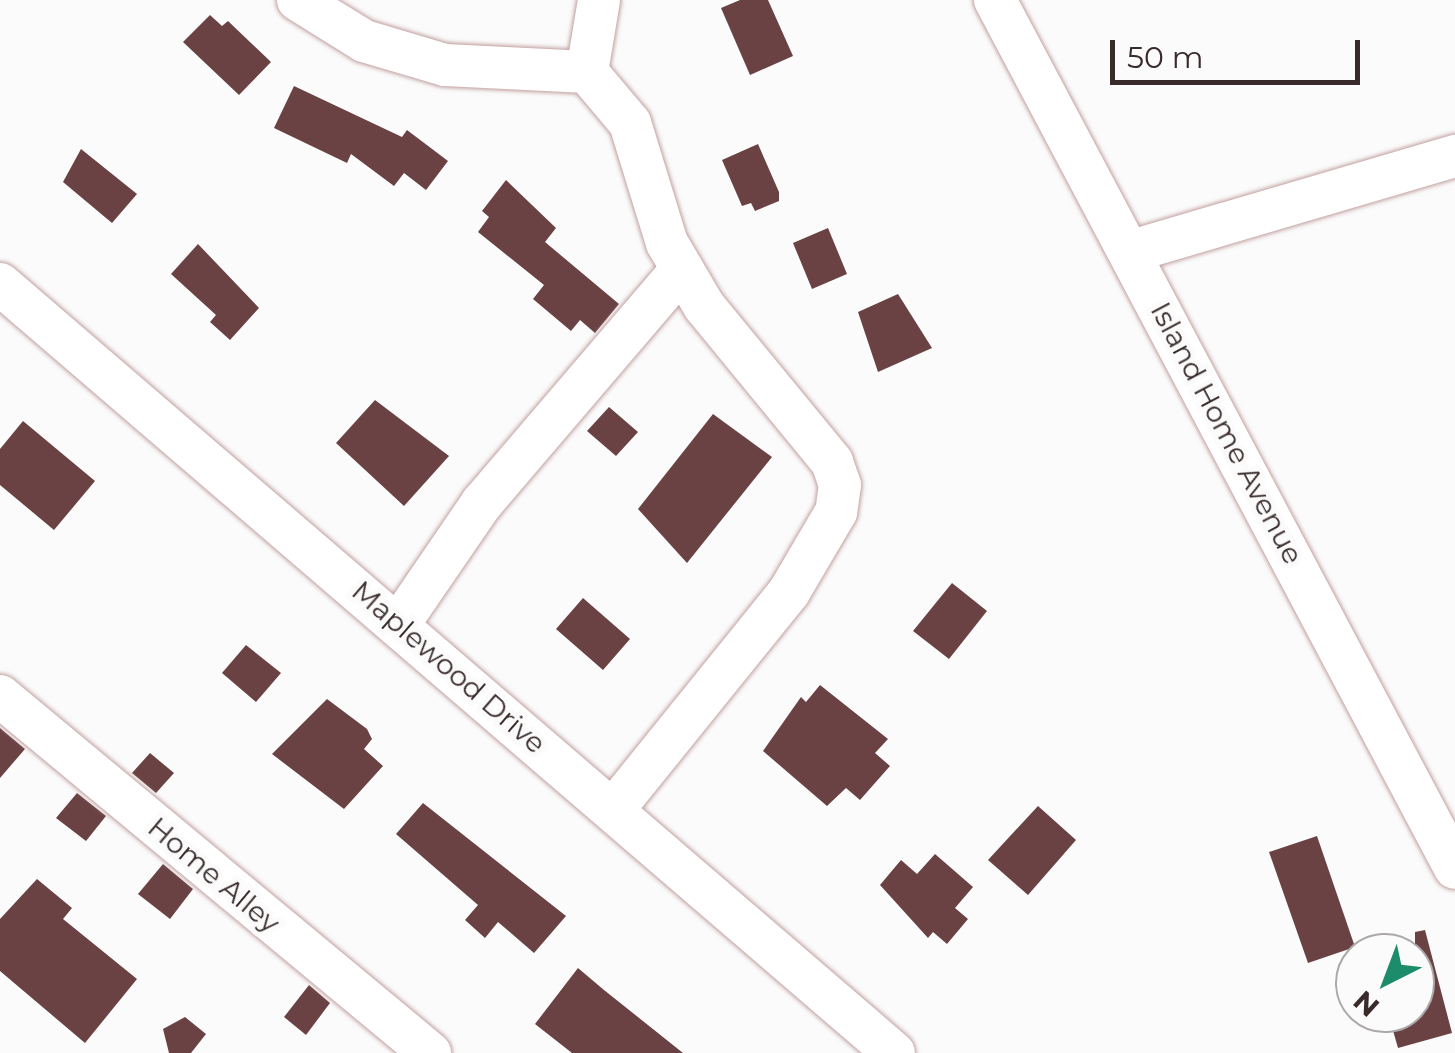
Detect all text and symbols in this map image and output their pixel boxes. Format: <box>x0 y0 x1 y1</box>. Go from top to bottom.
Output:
scale bar <box>1115 20 1365 82</box>
text: 50 m <box>1127 39 1204 76</box>
street label: Island Home Avenue <box>1144 296 1310 570</box>
street label: Maplewood Drive <box>345 574 553 760</box>
street label: Home Alley <box>141 810 287 940</box>
north arrow <box>1335 933 1435 1033</box>
text: N <box>1346 984 1386 1024</box>

